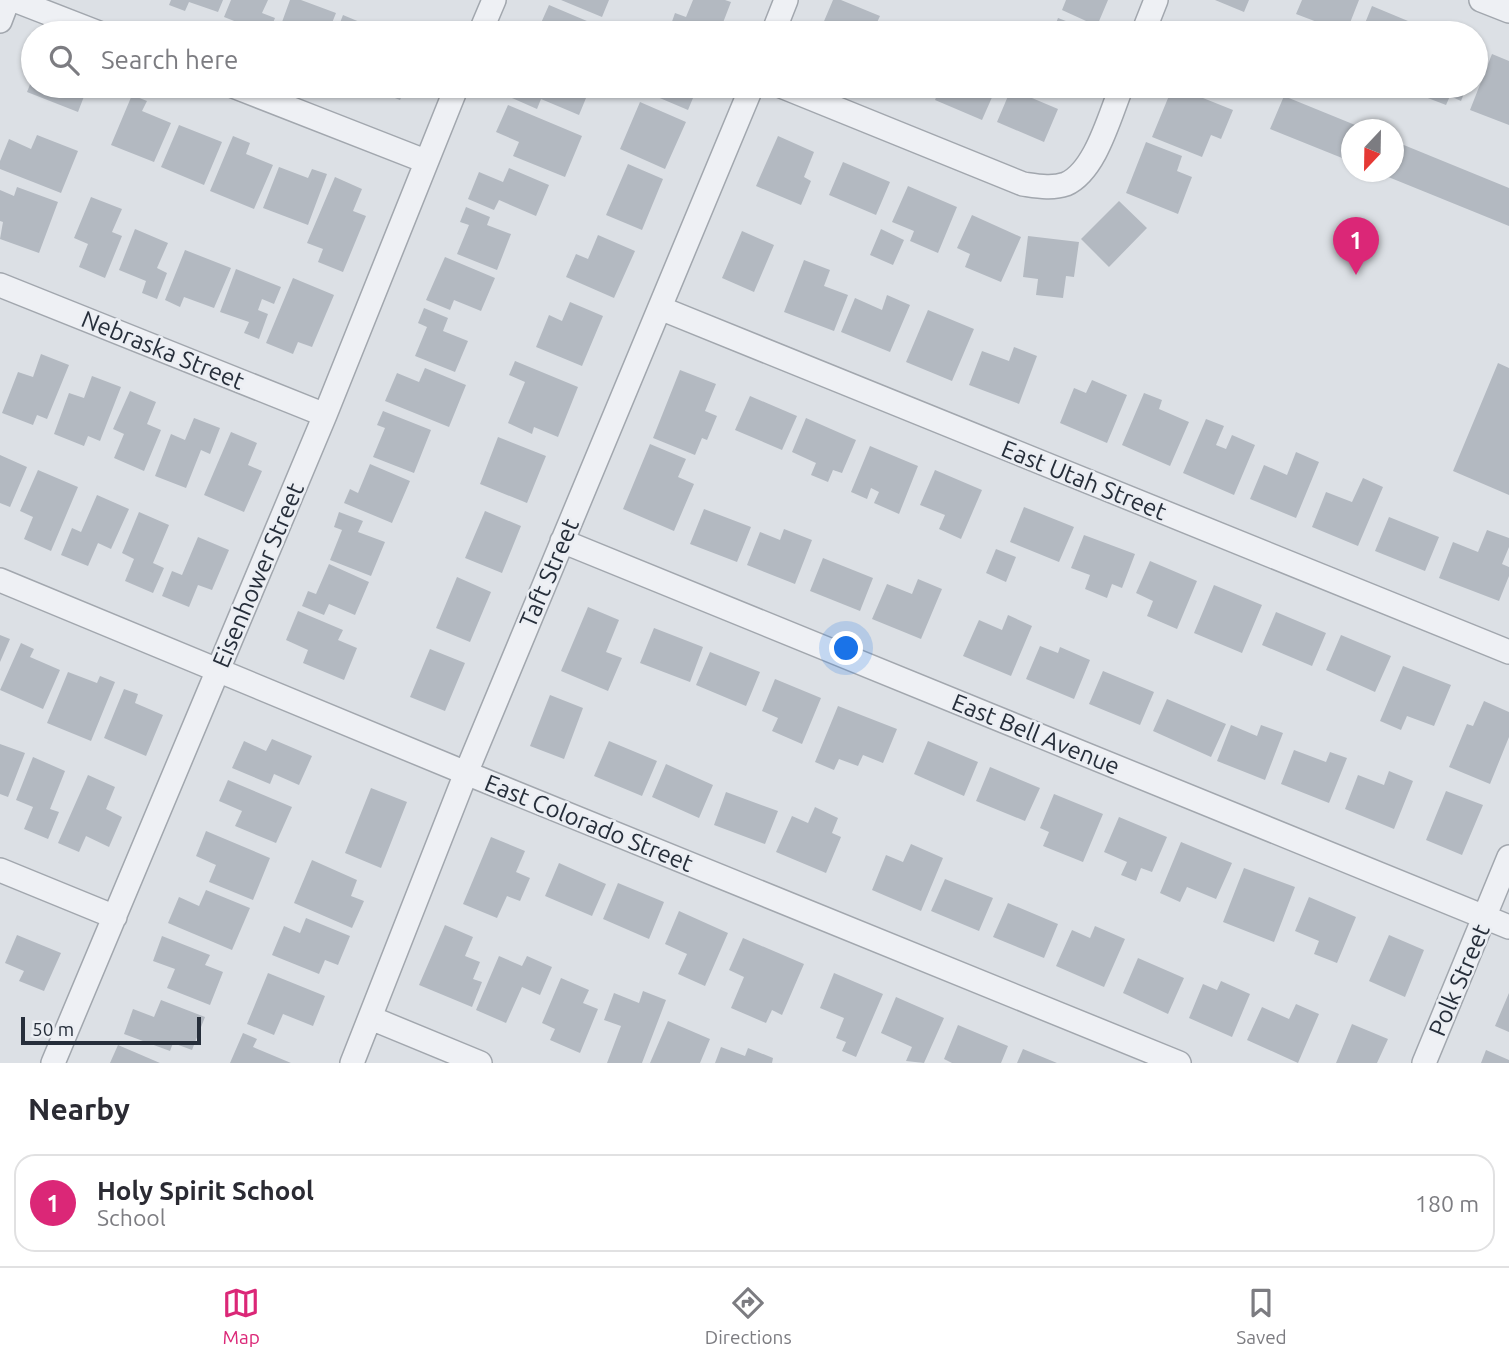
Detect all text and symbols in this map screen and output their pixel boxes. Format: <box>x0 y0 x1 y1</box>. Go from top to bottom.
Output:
search box <box>21 21 1488 98</box>
icon: search <box>45 41 83 79</box>
text: Search here <box>101 45 238 74</box>
north arrow <box>1341 119 1404 182</box>
pin: 1 <box>1333 217 1379 275</box>
street label: Nebraska Street <box>78 305 249 395</box>
street label: East Utah Street <box>998 435 1171 526</box>
street label: Eisenhower Street <box>207 478 309 671</box>
street label: Taft Street <box>514 514 584 632</box>
your location <box>829 631 863 665</box>
street label: East Bell Avenue <box>948 688 1124 780</box>
street label: East Colorado Street <box>481 769 698 877</box>
street label: Polk Street <box>1423 919 1495 1040</box>
scale bar <box>21 1014 201 1046</box>
text: 50 m <box>32 1018 74 1040</box>
text: Nearby <box>28 1092 130 1126</box>
text: Holy Spirit School <box>97 1176 314 1205</box>
text: 1 <box>47 1191 59 1216</box>
text: 180 m <box>1415 1191 1479 1216</box>
text: School <box>97 1205 166 1230</box>
tab: Map <box>222 1284 260 1348</box>
tab: Directions <box>705 1284 792 1348</box>
tab: Saved <box>1236 1284 1287 1348</box>

